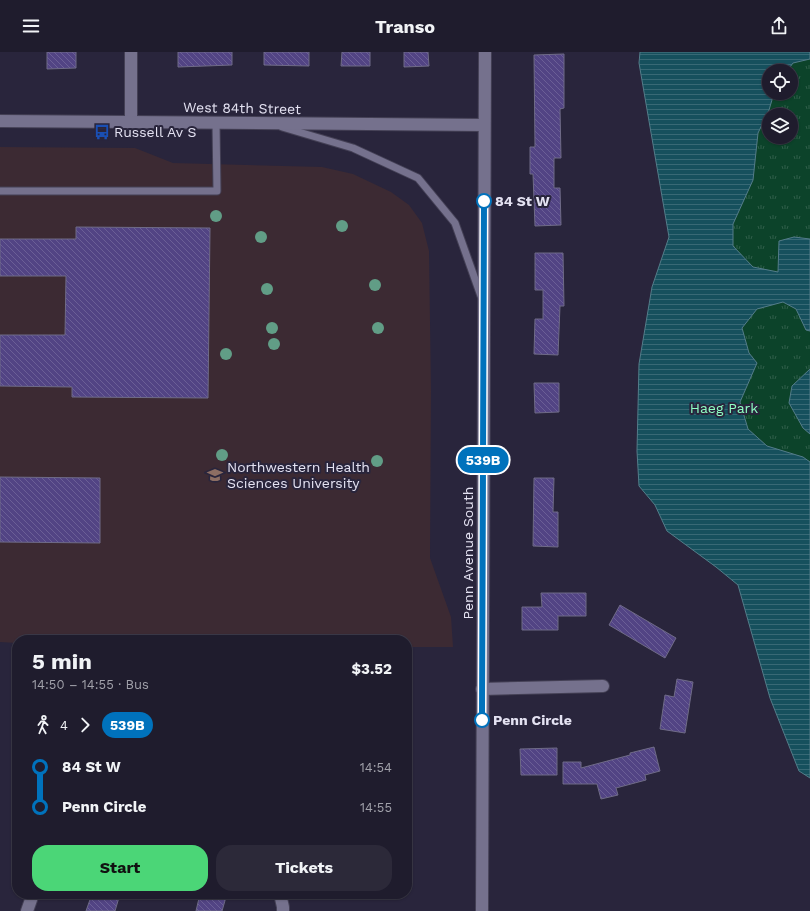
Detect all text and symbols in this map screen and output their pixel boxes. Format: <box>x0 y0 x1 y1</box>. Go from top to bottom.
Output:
icon: menu <box>20 15 42 37</box>
icon: share <box>768 15 790 37</box>
text: Transo <box>375 16 435 37</box>
map controls <box>762 64 798 144</box>
button: locate <box>762 64 798 100</box>
street label: West 84th Street <box>183 99 301 117</box>
button: layers <box>762 108 798 144</box>
bus stop icon: Russell Av S <box>93 123 111 141</box>
place label: Russell Av S <box>114 124 196 140</box>
marker: 84 St W <box>476 193 492 209</box>
place label: 84 St W <box>495 193 550 209</box>
park label: Haeg Park <box>690 400 758 416</box>
line badge: 539B <box>455 447 511 473</box>
text: 539B <box>466 452 500 468</box>
place label: Northwestern Health Sciences University <box>227 459 370 491</box>
school or university icon: Northwestern Health Sciences University <box>206 466 224 484</box>
street label: Penn Avenue South <box>460 487 476 619</box>
text: 5 min <box>32 649 92 674</box>
text: $3.52 <box>351 660 392 678</box>
text: 14:50 – 14:55 · Bus <box>32 677 149 692</box>
marker: Penn Circle <box>474 712 490 728</box>
place label: Penn Circle <box>493 712 572 728</box>
icon: walk <box>32 714 54 736</box>
icon: forward <box>74 714 96 736</box>
text: 539B <box>110 717 145 733</box>
text: 4 <box>60 718 68 733</box>
text: 84 St W <box>62 758 121 776</box>
text: 14:54 <box>360 760 392 775</box>
text: Penn Circle <box>62 798 146 816</box>
text: 14:55 <box>360 800 392 815</box>
button: Start <box>32 845 208 891</box>
button: Tickets <box>216 845 392 891</box>

